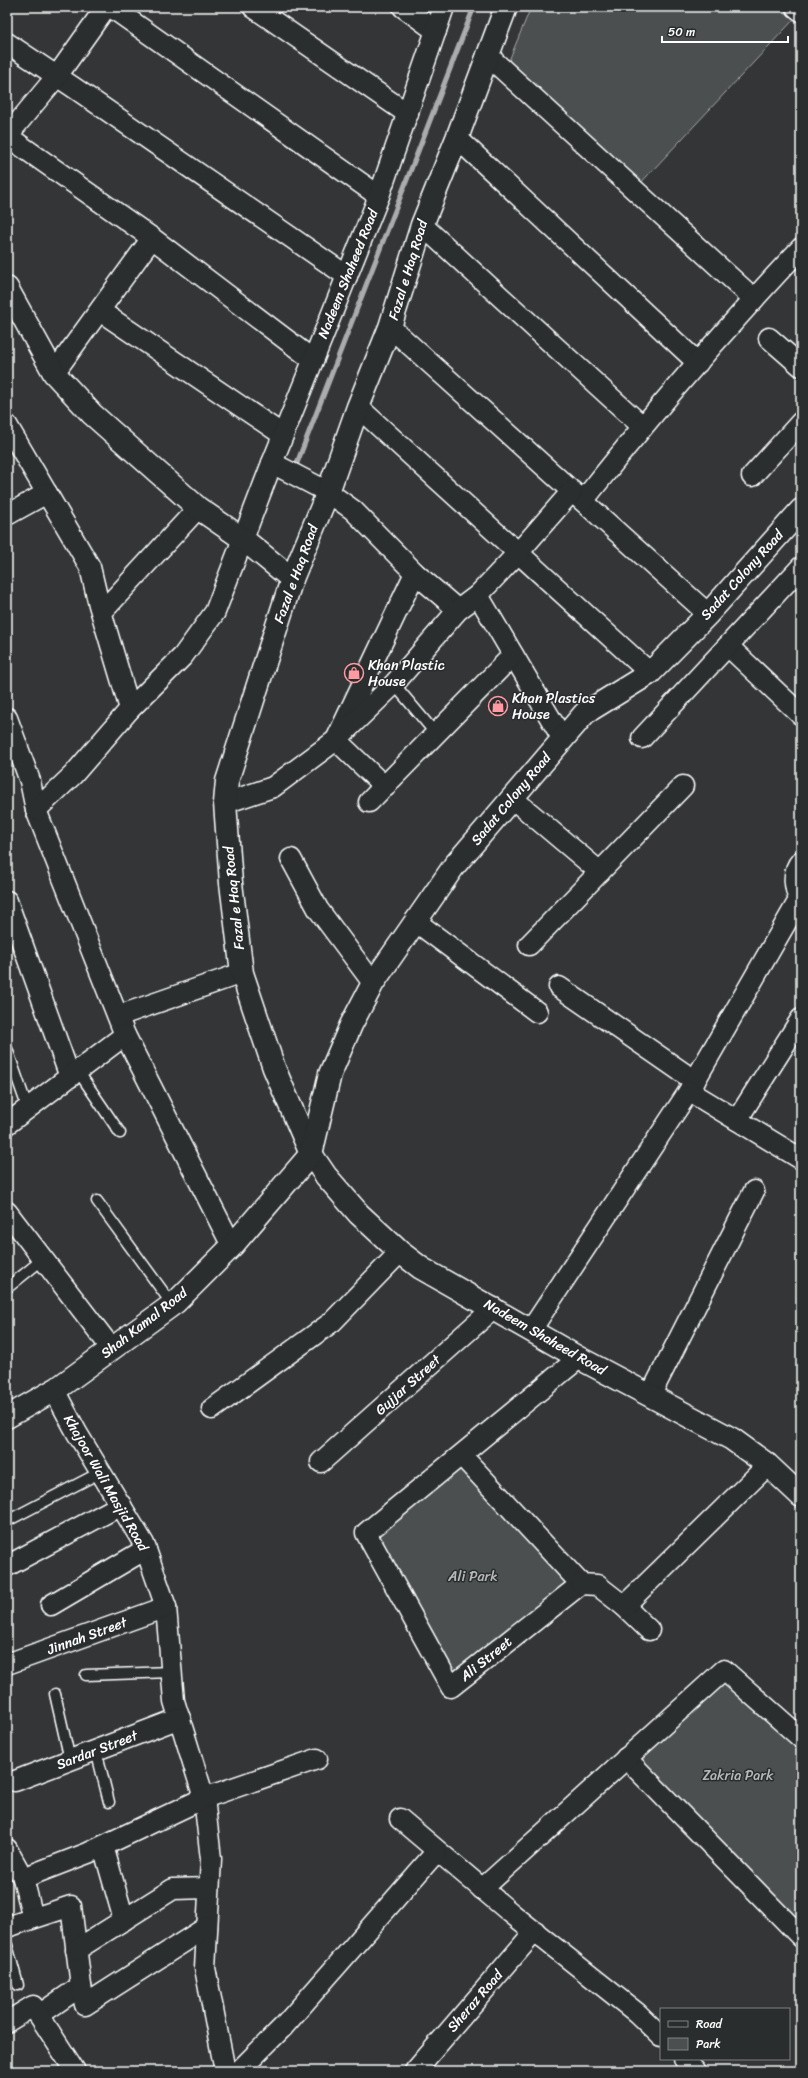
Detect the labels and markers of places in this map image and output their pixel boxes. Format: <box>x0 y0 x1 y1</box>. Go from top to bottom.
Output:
place label: Khan Plastic House <box>368 653 445 694</box>
shop icon: Khan Plastic House <box>343 662 365 684</box>
place label: Khan Plastics House <box>512 686 596 727</box>
shop icon: Khan Plastics House <box>487 695 509 717</box>

